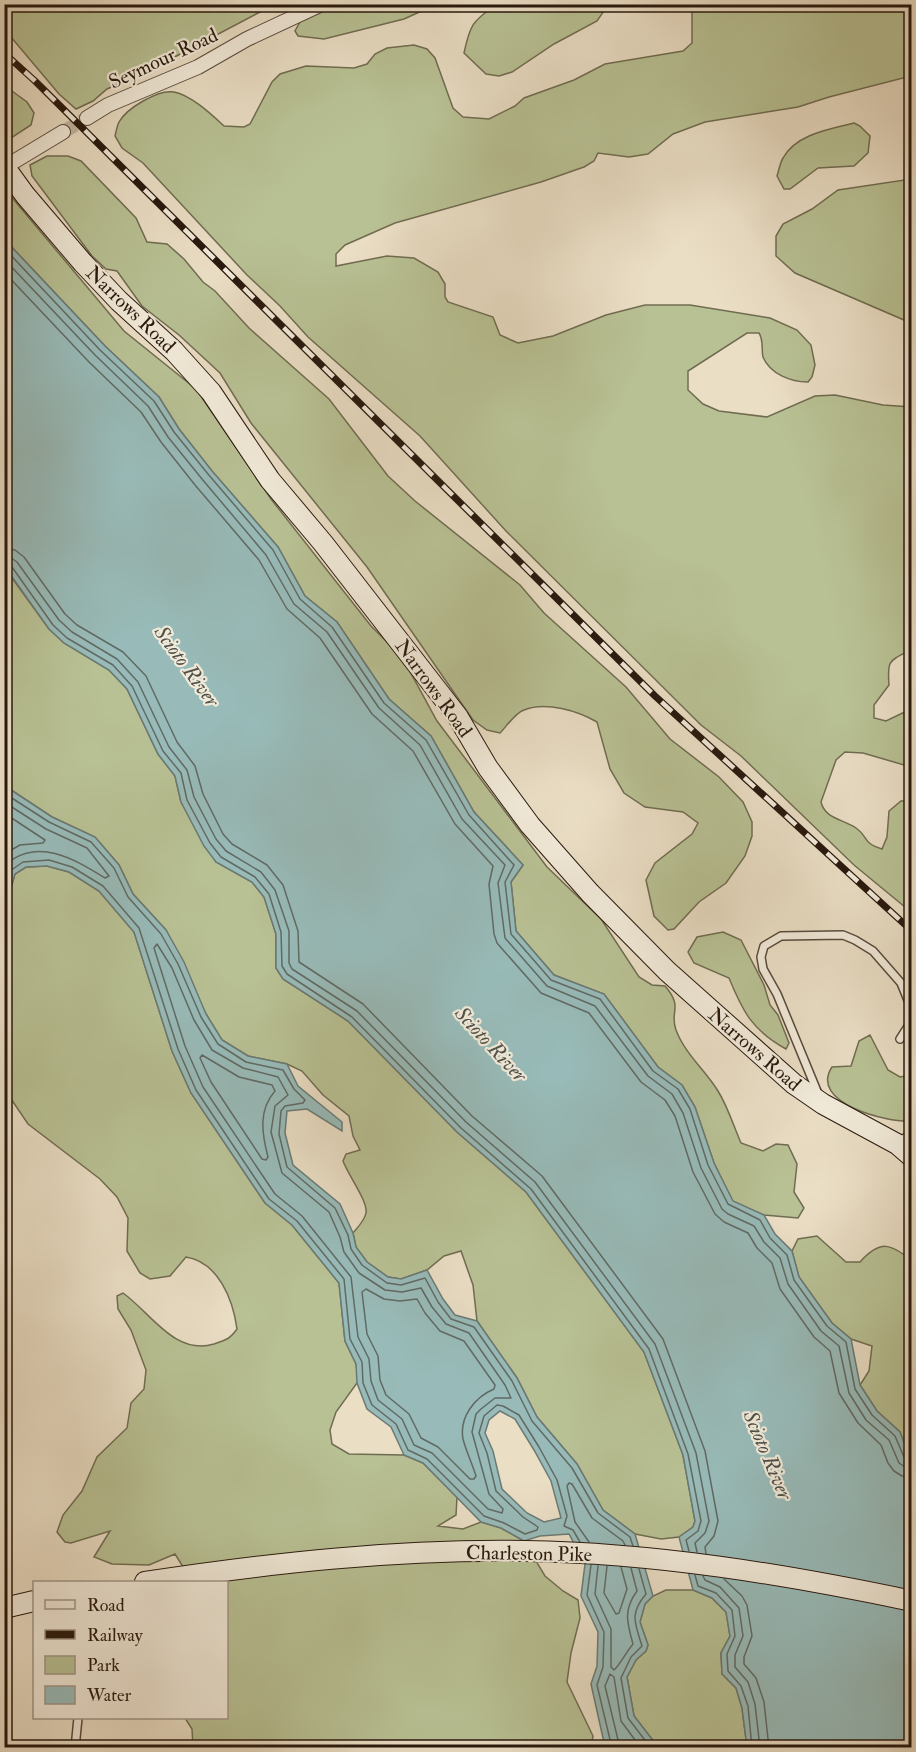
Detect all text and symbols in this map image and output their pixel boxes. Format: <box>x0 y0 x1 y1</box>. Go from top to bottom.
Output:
street label: Seymour Road <box>105 22 222 95</box>
street label: Narrows Road <box>81 260 181 358</box>
water label: Scioto River <box>147 619 226 713</box>
street label: Narrows Road <box>390 634 478 742</box>
water label: Scioto River <box>448 1000 533 1089</box>
street label: Narrows Road <box>703 1002 806 1097</box>
water label: Scioto River <box>736 1406 799 1505</box>
street label: Charleston Pike <box>466 1540 592 1567</box>
legend <box>33 1581 228 1719</box>
text: Road <box>87 1594 125 1617</box>
text: Railway <box>87 1624 144 1647</box>
text: Park <box>87 1654 120 1677</box>
text: Water <box>86 1684 131 1707</box>

